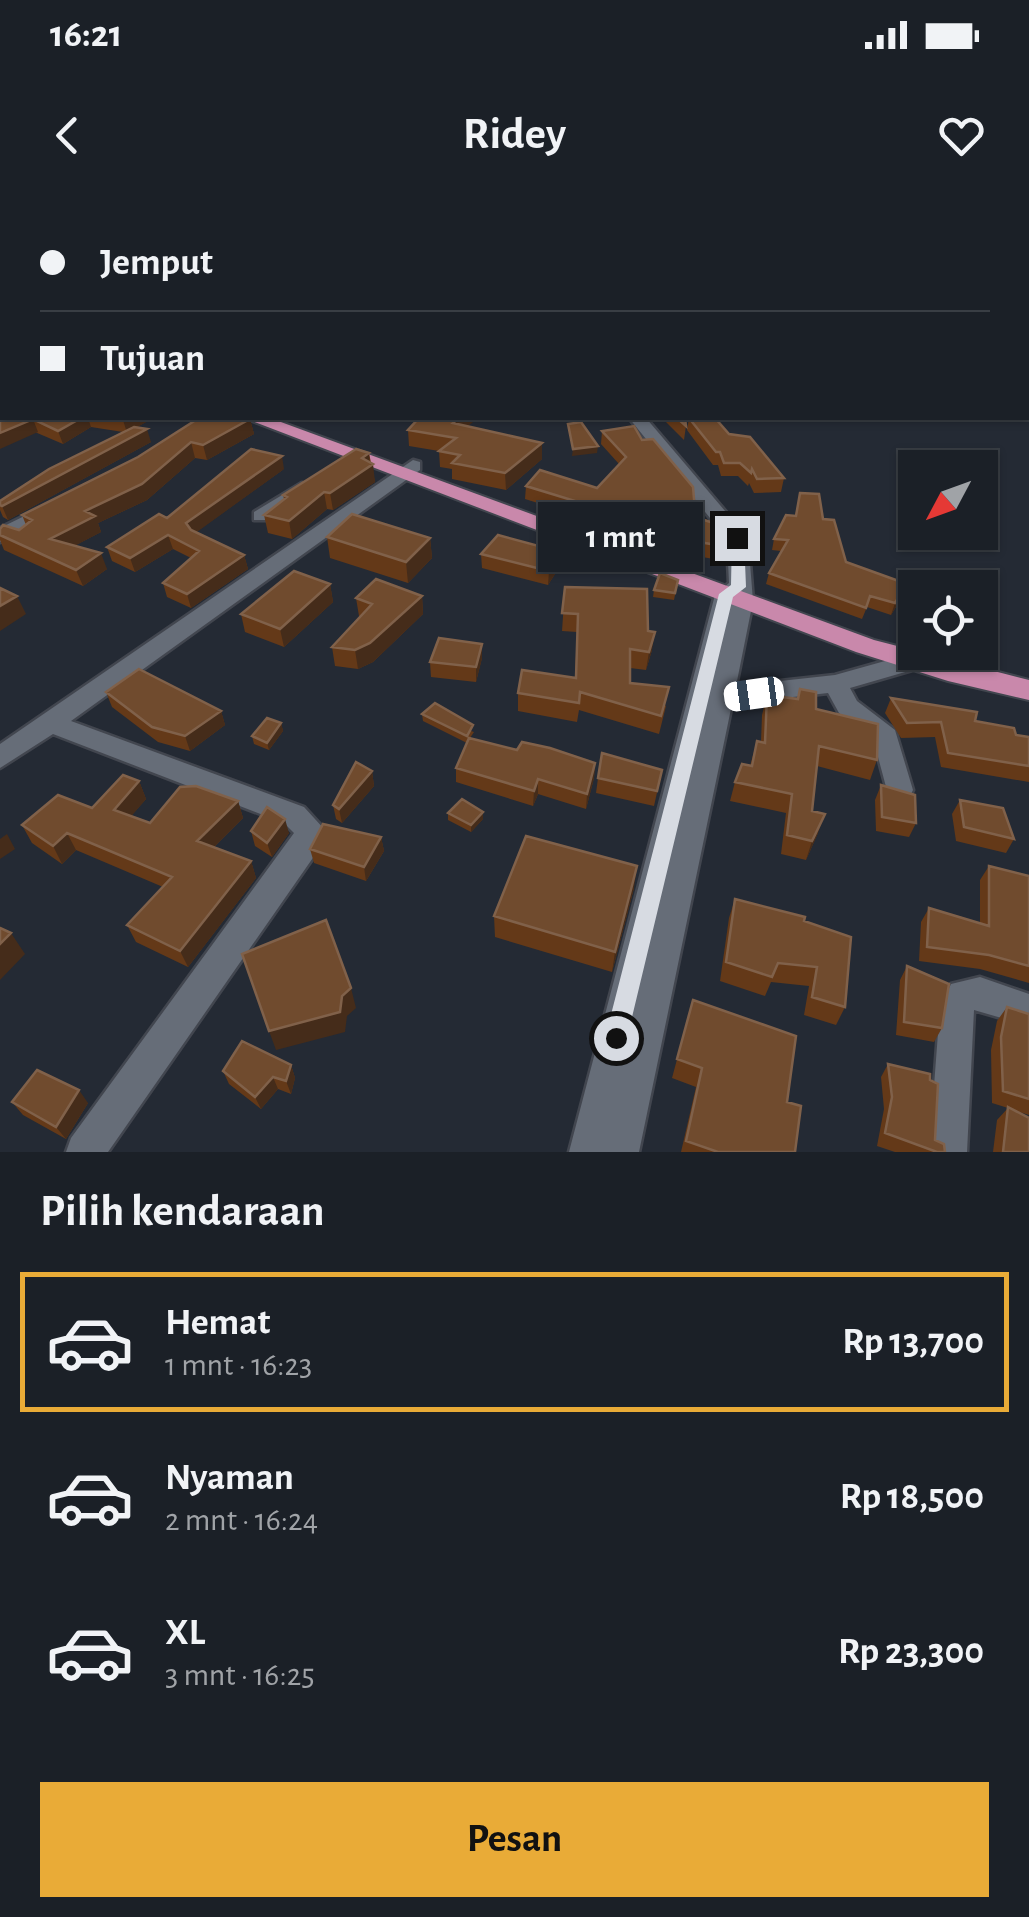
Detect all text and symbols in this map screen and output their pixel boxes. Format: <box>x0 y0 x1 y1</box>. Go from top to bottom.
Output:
text: 16:21 <box>50 16 122 54</box>
icon: back <box>40 108 95 163</box>
icon: heart <box>934 108 989 163</box>
text: Ridey <box>463 112 566 157</box>
text: Jemput <box>100 244 213 282</box>
text: Tujuan <box>100 340 205 378</box>
north arrow <box>898 450 998 550</box>
map controls <box>898 450 998 670</box>
callout: 1 mnt <box>537 503 702 573</box>
route end <box>715 516 760 561</box>
text: 1 mnt <box>586 521 655 553</box>
button: locate <box>898 570 998 670</box>
car <box>722 675 786 713</box>
route start <box>594 1016 639 1061</box>
text: Pilih kendaraan <box>40 1189 325 1234</box>
icon: car <box>45 1297 135 1387</box>
text: Hemat <box>165 1304 270 1342</box>
text: Rp 13,700 <box>842 1323 984 1361</box>
text: 1 mnt · 16:23 <box>165 1349 312 1381</box>
icon: car <box>45 1452 135 1542</box>
text: Nyaman <box>165 1459 294 1497</box>
text: Rp 18,500 <box>840 1478 984 1516</box>
text: 2 mnt · 16:24 <box>165 1504 318 1536</box>
icon: car <box>45 1607 135 1697</box>
text: XL <box>165 1614 205 1652</box>
text: Rp 23,300 <box>838 1633 984 1671</box>
text: 3 mnt · 16:25 <box>165 1659 315 1691</box>
button: Pesan <box>40 1782 989 1897</box>

